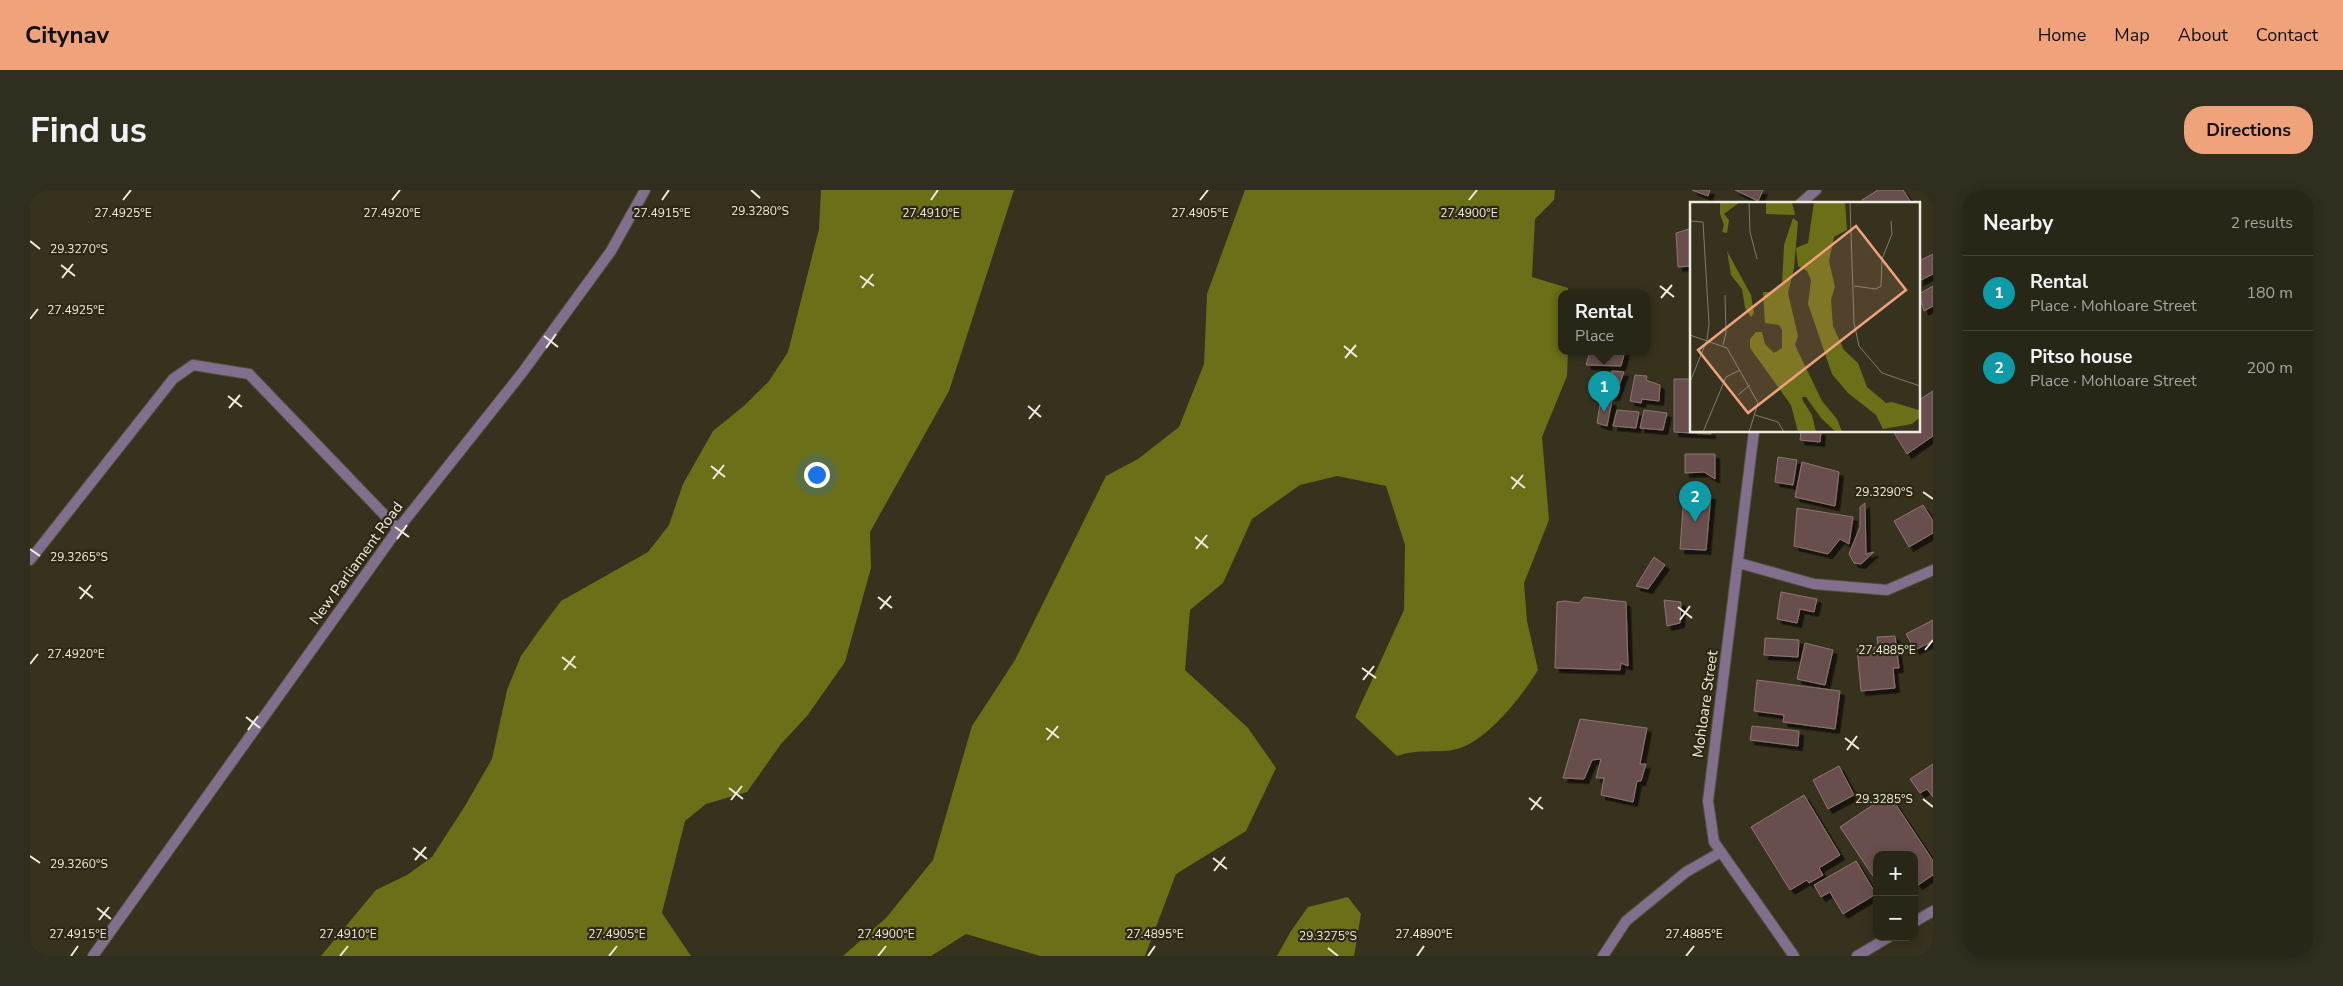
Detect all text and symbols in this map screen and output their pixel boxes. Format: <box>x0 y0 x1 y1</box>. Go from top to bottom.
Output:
text: Citynav <box>25 19 109 51</box>
text: Home <box>2038 23 2086 47</box>
text: Map <box>2114 23 2150 47</box>
text: About <box>2178 23 2228 47</box>
text: Contact <box>2256 23 2318 47</box>
button: Directions <box>2184 106 2313 154</box>
text: Find us <box>30 107 147 154</box>
inset map <box>1690 202 1920 432</box>
text: 29.3280°S <box>731 203 789 219</box>
text: 27.4925°E <box>94 205 152 221</box>
text: 27.4920°E <box>363 205 421 221</box>
text: 27.4915°E <box>633 205 691 221</box>
text: 27.4910°E <box>902 205 960 221</box>
text: 27.4905°E <box>1171 205 1229 221</box>
text: 27.4900°E <box>1440 205 1498 221</box>
text: Nearby <box>1983 209 2053 237</box>
text: 2 results <box>2231 212 2293 234</box>
text: 29.3270°S <box>50 241 108 257</box>
text: Rental <box>2030 269 2088 295</box>
text: 1 <box>1994 282 2004 304</box>
text: 180 m <box>2246 282 2293 304</box>
popup <box>1558 290 1650 355</box>
text: Place · Mohloare Street <box>2030 295 2197 317</box>
text: Rental <box>1575 299 1633 325</box>
text: 27.4925°E <box>47 302 105 318</box>
text: Place <box>1575 325 1614 347</box>
text: Pitso house <box>2030 344 2133 370</box>
text: 2 <box>1994 357 2004 379</box>
text: 200 m <box>2246 357 2293 379</box>
text: Place · Mohloare Street <box>2030 370 2197 392</box>
pin: 1 <box>1588 371 1620 412</box>
your location <box>804 462 830 488</box>
pin: 2 <box>1679 481 1711 522</box>
text: 29.3290°S <box>1855 484 1913 500</box>
street label: New Parliament Road <box>305 498 407 628</box>
text: 29.3265°S <box>50 549 108 565</box>
text: 27.4885°E <box>1858 642 1916 658</box>
text: 27.4920°E <box>47 646 105 662</box>
street label: Mohloare Street <box>1688 648 1723 759</box>
text: 29.3285°S <box>1855 791 1913 807</box>
map controls <box>1873 851 1918 941</box>
button: + <box>1873 851 1918 896</box>
text: 29.3260°S <box>50 856 108 872</box>
button: − <box>1873 896 1918 941</box>
text: 27.4915°E <box>49 926 107 942</box>
text: 27.4910°E <box>319 926 377 942</box>
text: 27.4905°E <box>588 926 646 942</box>
text: 27.4900°E <box>857 926 915 942</box>
text: 27.4895°E <box>1126 926 1184 942</box>
text: 27.4890°E <box>1395 926 1453 942</box>
text: 27.4885°E <box>1665 926 1723 942</box>
text: 29.3275°S <box>1299 928 1357 944</box>

